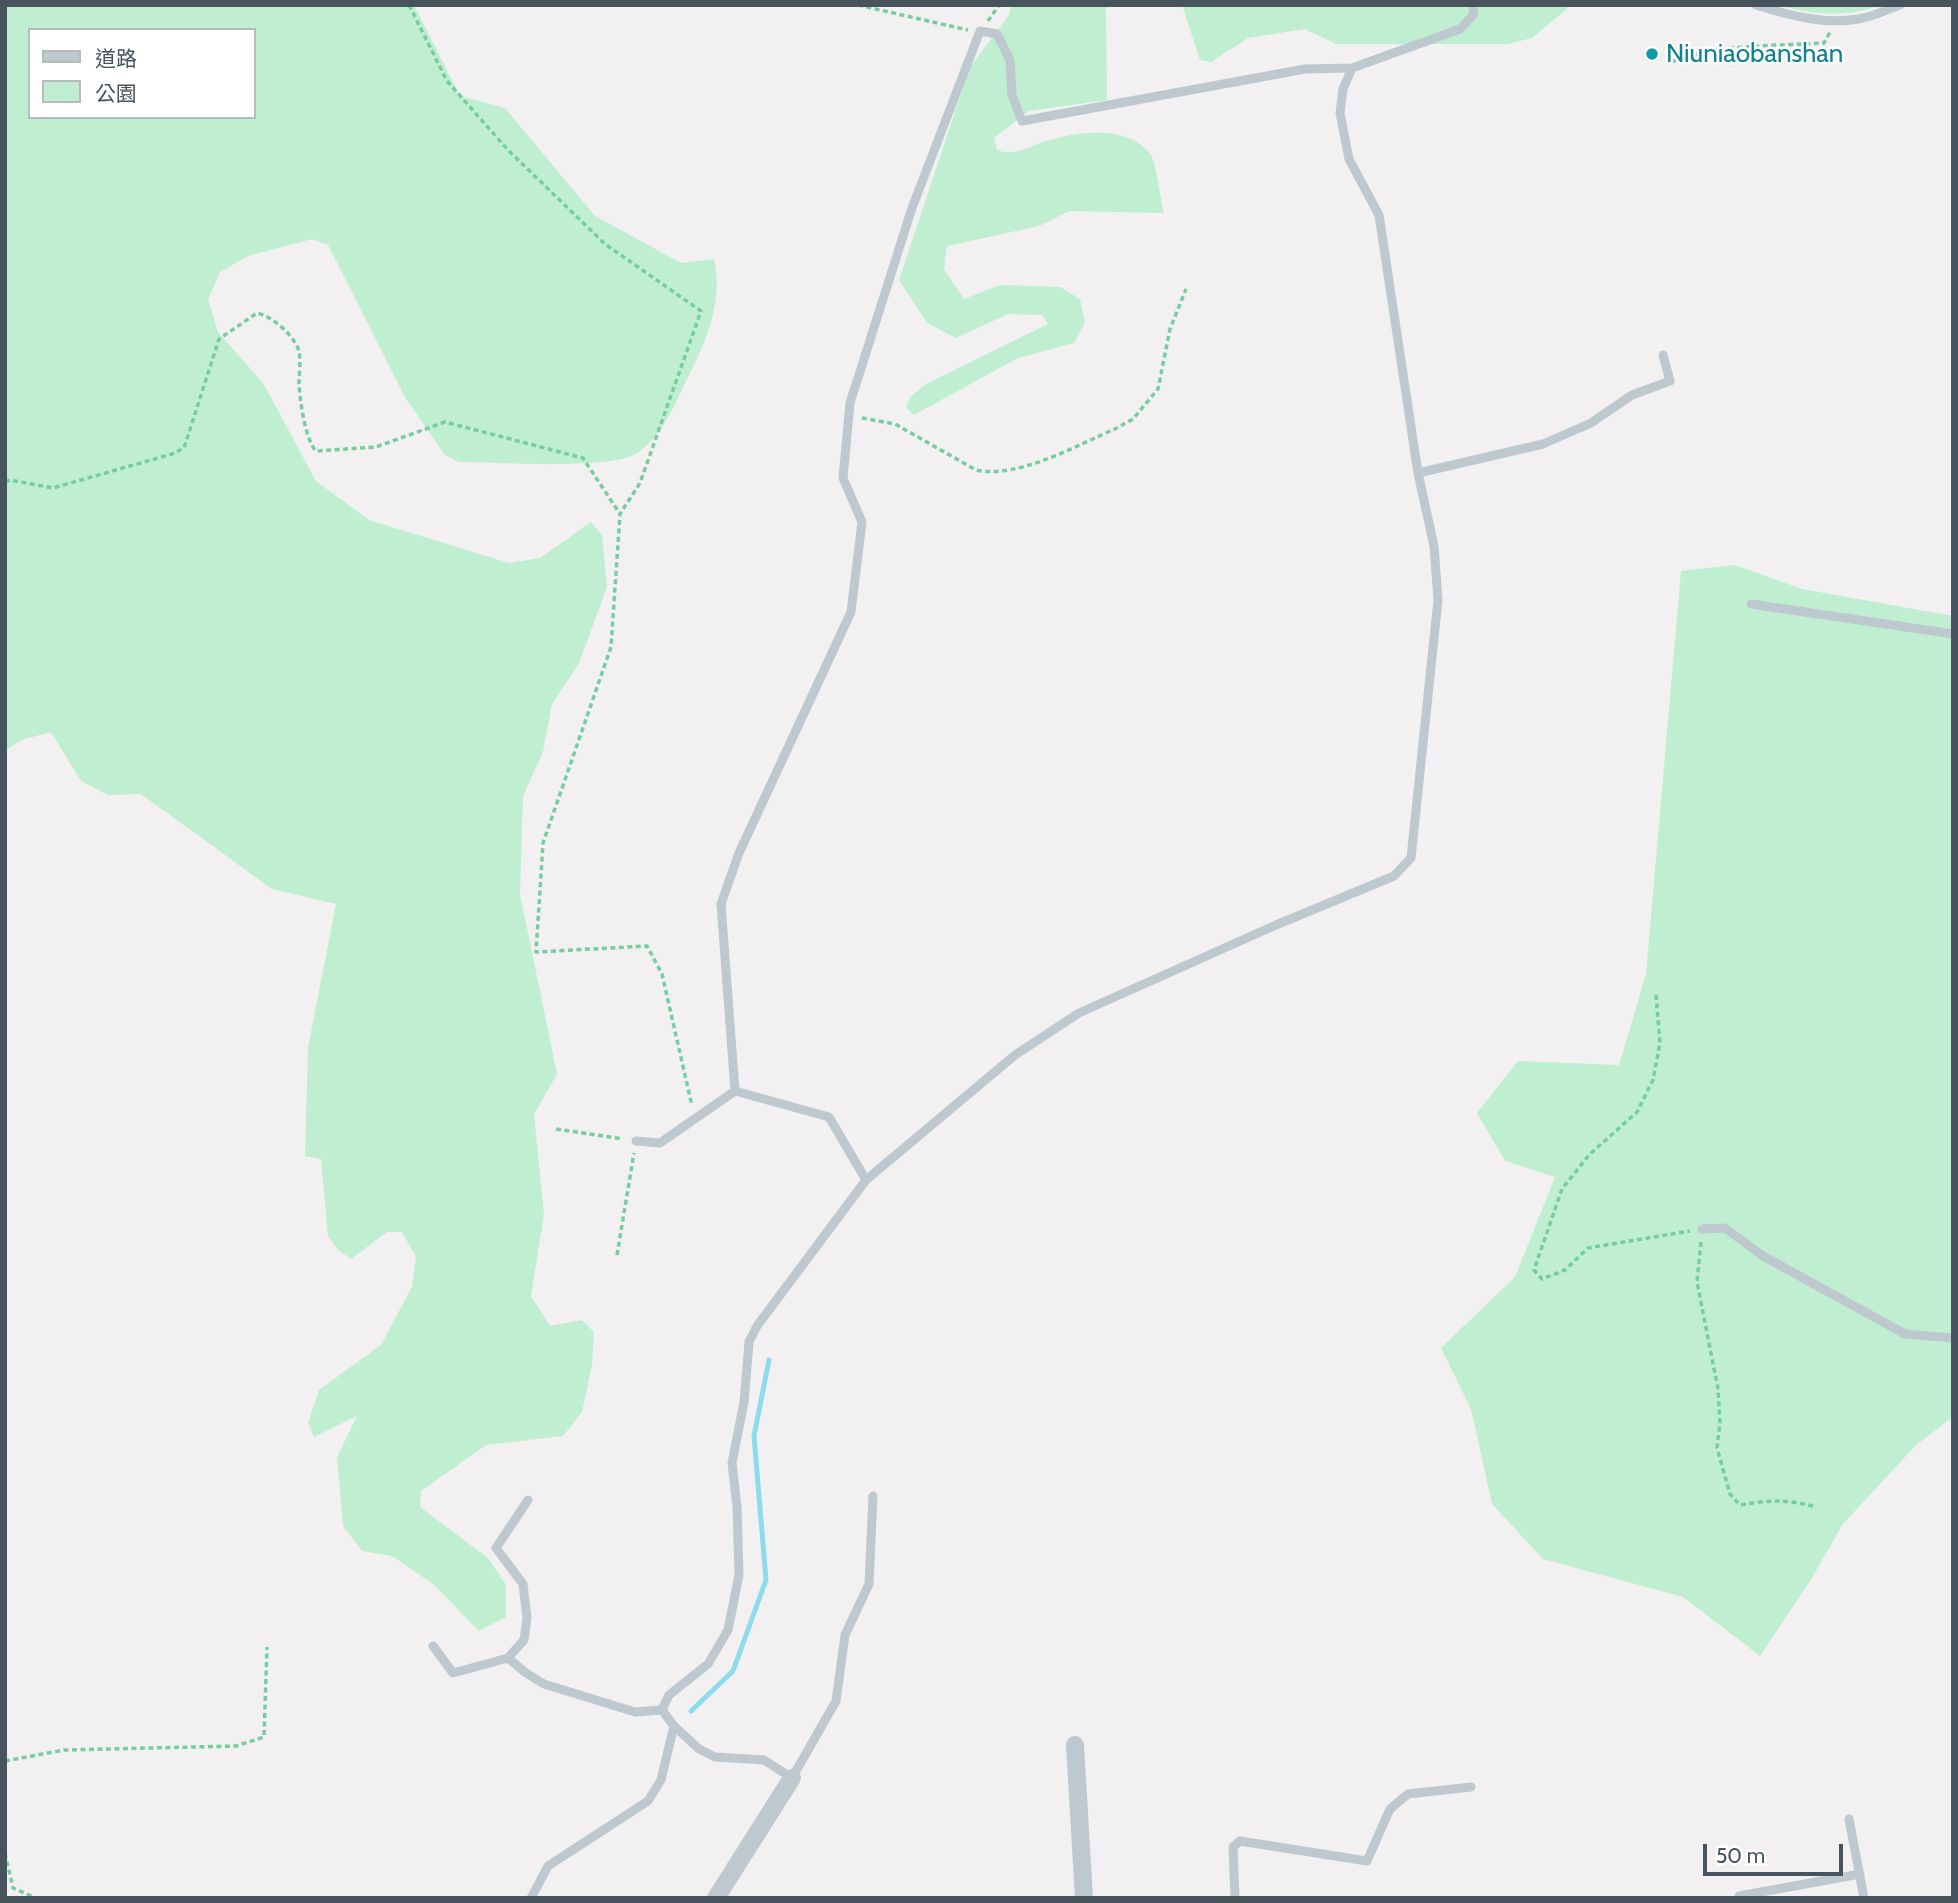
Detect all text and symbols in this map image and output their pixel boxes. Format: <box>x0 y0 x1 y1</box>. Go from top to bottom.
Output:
legend <box>28 28 256 119</box>
place label: Niuniaobanshan <box>1666 38 1843 70</box>
text: 道路 <box>95 46 137 71</box>
marker: Niuniaobanshan <box>1644 46 1660 62</box>
text: 公園 <box>95 81 137 106</box>
scale bar <box>1706 1829 1846 1873</box>
text: 50 m <box>1716 1843 1765 1868</box>

